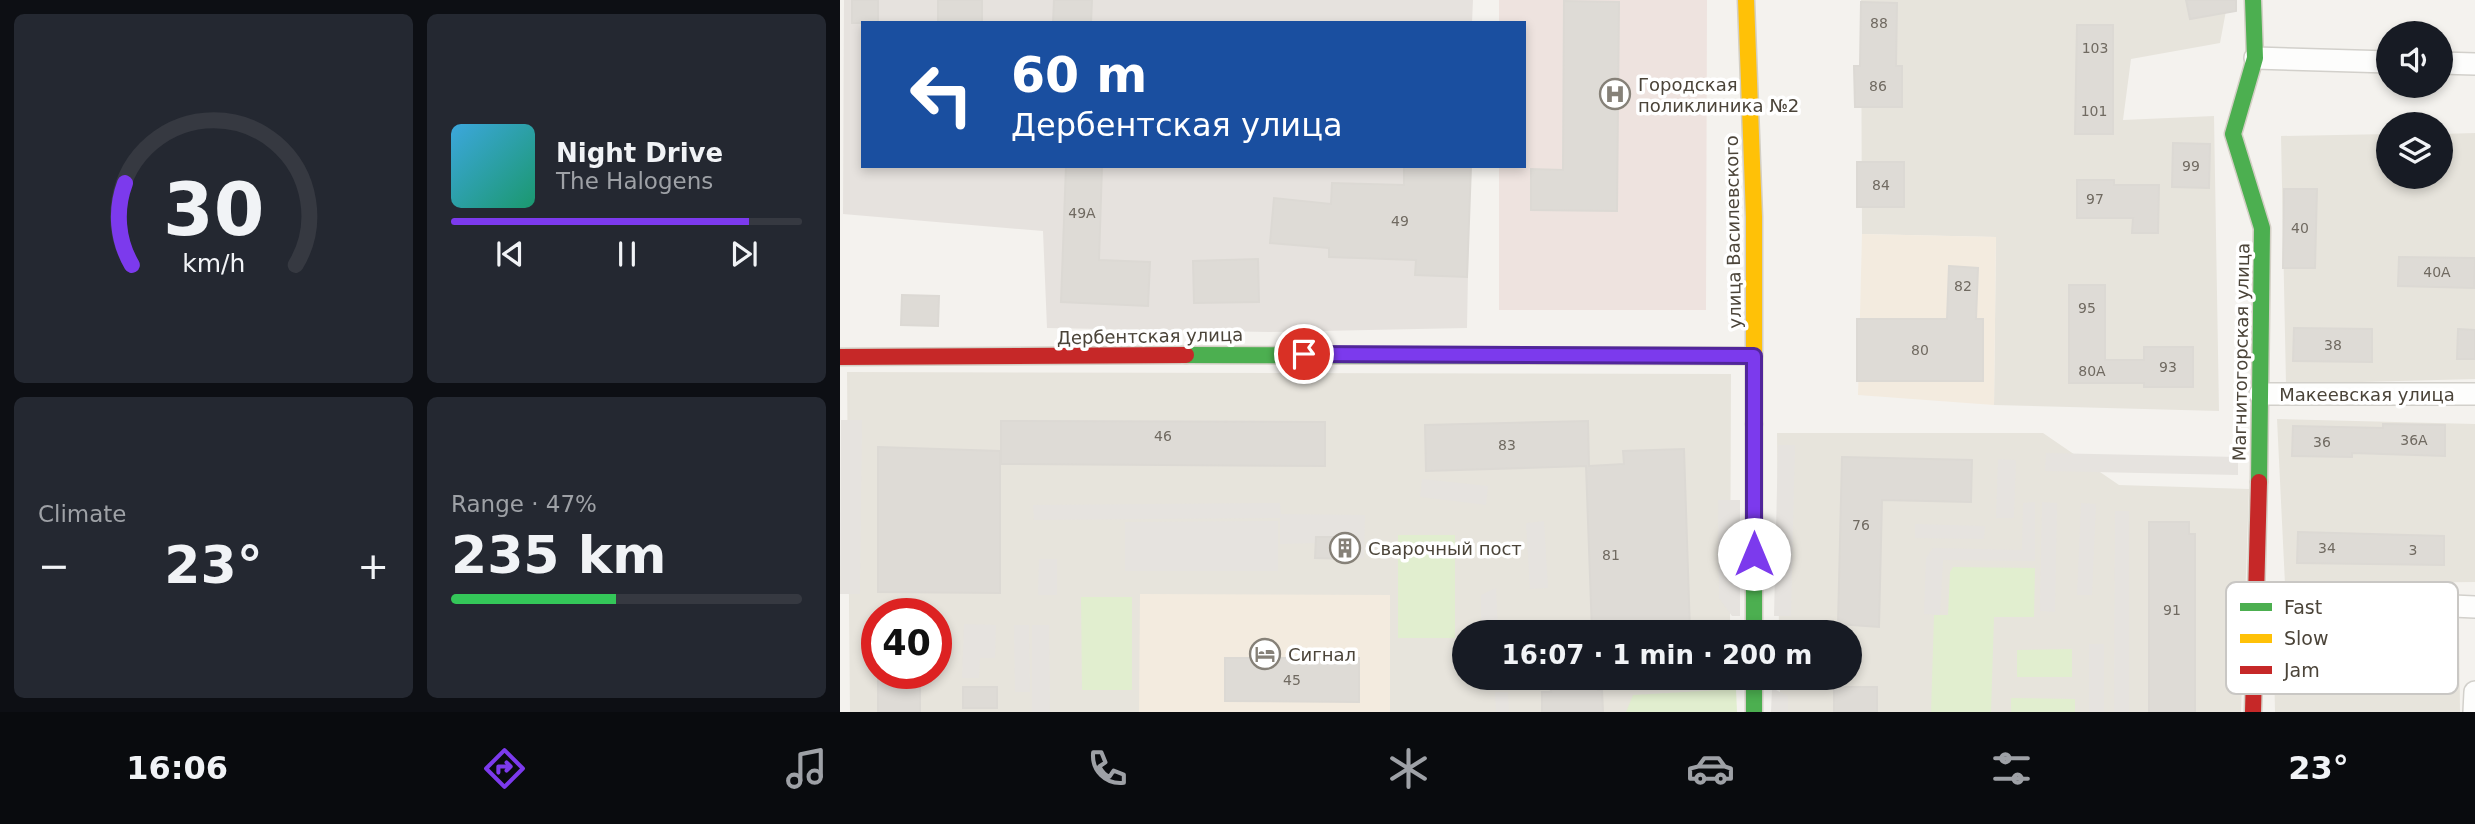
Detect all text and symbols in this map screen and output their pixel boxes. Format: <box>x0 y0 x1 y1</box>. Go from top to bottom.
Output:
house number: 88 <box>1870 15 1888 31</box>
map controls <box>2376 21 2453 189</box>
button: sound <box>2376 21 2453 98</box>
house number: 103 <box>2082 40 2108 56</box>
text: 60 m <box>1011 47 1147 104</box>
icon: left <box>896 49 987 140</box>
place label: Городская поликлиника №2 <box>1638 74 1799 116</box>
hospital icon: Городская поликлиника №2 <box>1598 77 1632 111</box>
house number: 86 <box>1869 78 1887 94</box>
house number: 101 <box>2081 103 2107 119</box>
text: Дербентская улица <box>1011 106 1343 144</box>
button: layers <box>2376 112 2453 189</box>
street label: улица Василевского <box>1721 135 1745 329</box>
text: Night Drive <box>556 138 723 168</box>
house number: 99 <box>2182 158 2200 174</box>
text: 30 <box>163 167 264 252</box>
text: The Halogens <box>556 168 713 194</box>
house number: 84 <box>1872 177 1890 193</box>
house number: 97 <box>2086 191 2104 207</box>
house number: 49А <box>1068 205 1096 221</box>
house number: 49 <box>1391 213 1409 229</box>
house number: 40 <box>2291 220 2309 236</box>
icon: previous <box>491 235 529 273</box>
icon: pause <box>608 235 646 273</box>
icon: next <box>725 235 763 273</box>
street label: Магнитогорская улица <box>2229 243 2253 461</box>
text: km/h <box>182 249 245 278</box>
house number: 40А <box>2423 264 2451 280</box>
house number: 82 <box>1954 278 1972 294</box>
house number: 95 <box>2078 300 2096 316</box>
street label: Дербентская улица <box>1057 324 1243 348</box>
pin <box>1274 324 1334 384</box>
icon: arrive <box>1285 335 1323 373</box>
house number: 38 <box>2324 337 2342 353</box>
house number: 80 <box>1911 342 1929 358</box>
house number: 93 <box>2159 359 2177 375</box>
house number: 80А <box>2078 363 2106 379</box>
street label: Макеевская улица <box>2279 384 2455 405</box>
house number: 46 <box>1154 428 1172 444</box>
house number: 36А <box>2400 432 2428 448</box>
house number: 36 <box>2313 434 2331 450</box>
house number: 83 <box>1498 437 1516 453</box>
text: Range · 47% <box>451 491 597 517</box>
text: Climate <box>38 501 127 527</box>
position arrow <box>1717 517 1791 591</box>
house number: 76 <box>1852 517 1870 533</box>
text: 235 km <box>451 525 666 585</box>
building icon: Сварочный пост <box>1328 531 1362 565</box>
text: 23° <box>164 535 263 595</box>
place label: Сварочный пост <box>1368 538 1522 559</box>
house number: 34 <box>2318 540 2336 556</box>
house number: 3 <box>2409 542 2417 558</box>
text: − <box>38 544 70 588</box>
text: + <box>357 544 389 588</box>
house number: 81 <box>1602 547 1620 563</box>
legend <box>2226 582 2458 694</box>
text: Fast <box>2284 596 2322 618</box>
speed limit sign: 40 <box>861 598 952 689</box>
house number: 91 <box>2163 602 2181 618</box>
text: Slow <box>2284 627 2329 649</box>
hotel icon: Сигнал <box>1248 637 1282 671</box>
text: 16:07 · 1 min · 200 m <box>1502 640 1812 670</box>
place label: Сигнал <box>1288 644 1356 665</box>
text: Jam <box>2283 659 2320 681</box>
house number: 45 <box>1283 672 1301 688</box>
icon: directions <box>480 744 529 793</box>
icon: music <box>782 744 831 793</box>
icon: phone <box>1083 744 1132 793</box>
icon: climate <box>1384 744 1433 793</box>
icon: car <box>1686 744 1735 793</box>
icon: filters <box>1987 744 2036 793</box>
text: 16:06 <box>126 749 228 787</box>
text: 23° <box>2288 749 2349 787</box>

